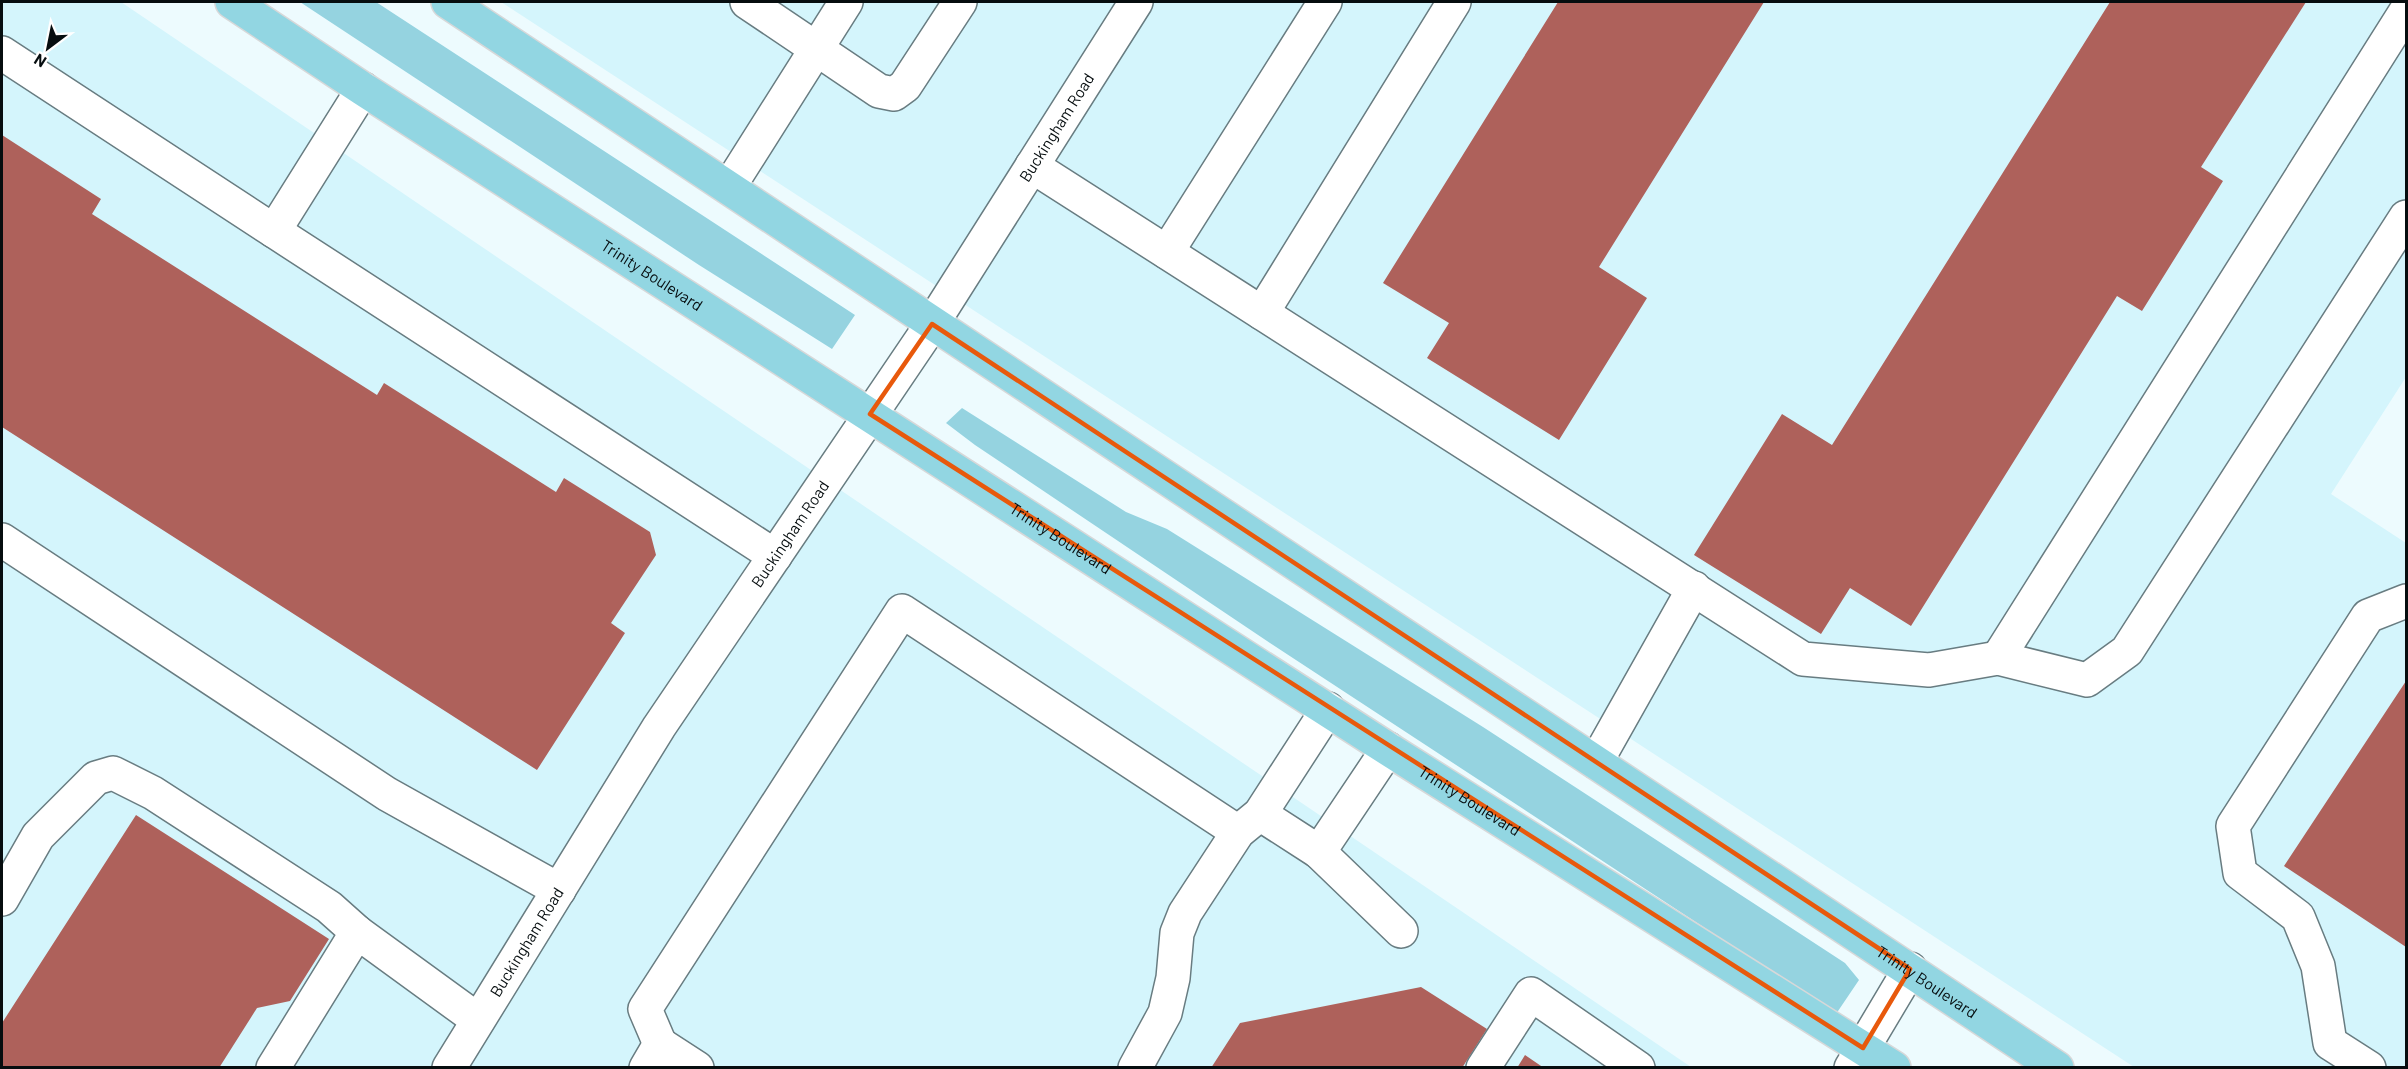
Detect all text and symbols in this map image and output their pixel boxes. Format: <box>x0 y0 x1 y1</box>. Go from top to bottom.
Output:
north arrow <box>18 18 78 78</box>
text: N <box>30 50 49 72</box>
street label: Buckingham Road <box>1015 69 1098 185</box>
street label: Trinity Boulevard <box>598 235 707 314</box>
street label: Buckingham Road <box>747 476 832 590</box>
street label: Trinity Boulevard <box>1007 498 1115 577</box>
street label: Trinity Boulevard <box>1416 761 1524 839</box>
street label: Buckingham Road <box>485 884 567 1000</box>
street label: Trinity Boulevard <box>1873 941 1981 1022</box>

